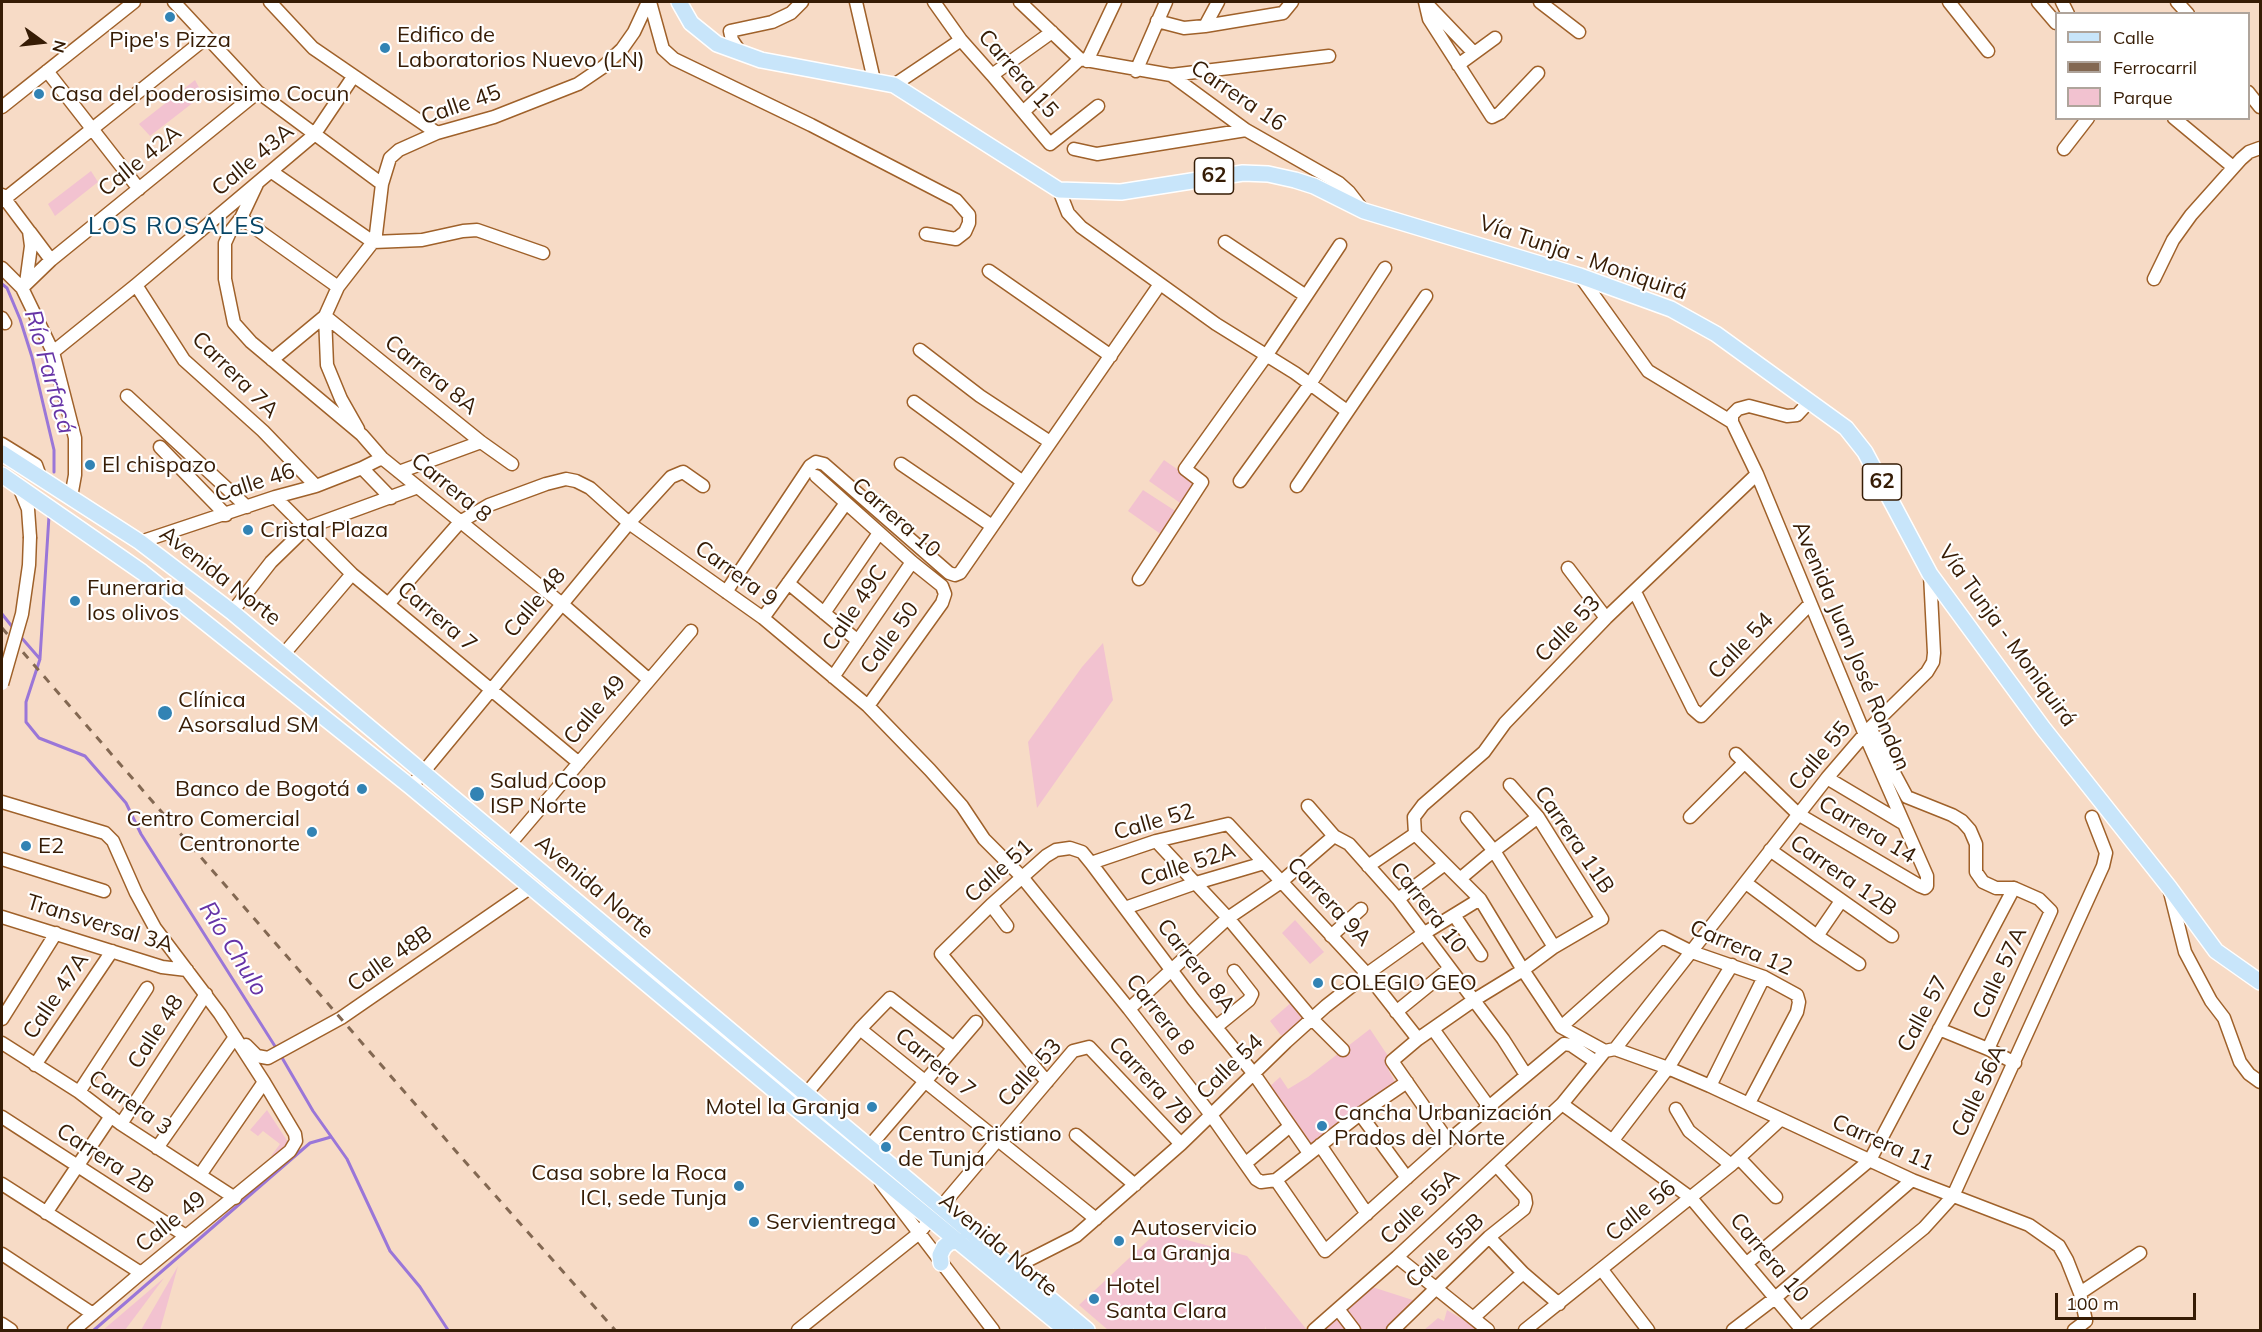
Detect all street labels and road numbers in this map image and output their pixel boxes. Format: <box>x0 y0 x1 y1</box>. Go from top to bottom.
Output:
street label: Carrera 15 <box>972 24 1064 124</box>
street label: Carrera 16 <box>1185 55 1291 137</box>
street label: Calle 45 <box>418 79 504 131</box>
street label: Calle 43A <box>207 118 299 202</box>
street label: Calle 42A <box>93 120 187 202</box>
road number: 62 <box>1194 158 1234 194</box>
street label: Vía Tunja - Moniquirá <box>1476 210 1690 306</box>
street label: Carrera 7A <box>186 326 284 424</box>
street label: Carrera 8A <box>379 330 483 420</box>
street label: Carrera 8 <box>406 448 496 528</box>
street label: Calle 46 <box>212 458 298 508</box>
road number: 62 <box>1862 464 1902 500</box>
street label: Carrera 10 <box>846 472 946 564</box>
street label: Avenida Juan José Rondon <box>1786 517 1916 775</box>
street label: Avenida Norte <box>154 521 286 631</box>
street label: Carrera 9 <box>690 535 782 613</box>
street label: Vía Tunja - Moniquirá <box>1932 540 2082 732</box>
street label: Calle 49C <box>817 560 893 656</box>
street label: Calle 48 <box>498 563 572 643</box>
street label: Carrera 7 <box>392 576 482 658</box>
street label: Calle 53 <box>1530 590 1606 668</box>
street label: Calle 50 <box>855 597 925 679</box>
street label: Calle 54 <box>1703 607 1779 685</box>
street label: Calle 49 <box>558 670 632 750</box>
street label: Calle 55 <box>1783 716 1857 796</box>
street label: Carrera 11B <box>1528 781 1620 899</box>
street label: Carrera 14 <box>1814 791 1920 869</box>
street label: Calle 52 <box>1111 798 1197 846</box>
street label: Avenida Norte <box>529 830 659 944</box>
street label: Carrera 12B <box>1785 830 1901 922</box>
street label: Calle 51 <box>960 834 1038 908</box>
street label: Calle 52A <box>1137 837 1239 893</box>
street label: Carrera 9A <box>1281 852 1377 952</box>
street label: Carrera 10 <box>1384 857 1472 959</box>
street label: Transversal 3A <box>23 889 177 959</box>
street label: Carrera 8A <box>1151 914 1241 1018</box>
street label: Carrera 12 <box>1686 915 1796 981</box>
street label: Calle 48B <box>343 920 437 998</box>
street label: Calle 57A <box>1967 923 2033 1023</box>
street label: Calle 47A <box>17 948 95 1044</box>
street label: Carrera 8 <box>1120 969 1200 1061</box>
street label: Calle 57 <box>1892 971 1954 1057</box>
street label: Calle 48 <box>122 990 190 1074</box>
street label: Carrera 7 <box>890 1023 980 1103</box>
street label: Calle 54 <box>1191 1029 1269 1105</box>
street label: Carrera 7B <box>1103 1032 1197 1130</box>
street label: Calle 53 <box>993 1034 1067 1112</box>
street label: Calle 56A <box>1946 1041 2012 1141</box>
street label: Carrera 3 <box>83 1065 177 1141</box>
street label: Carrera 11 <box>1828 1109 1938 1177</box>
street label: Carrera 2B <box>51 1118 159 1200</box>
street label: Calle 55A <box>1375 1164 1465 1250</box>
street label: Calle 56 <box>1601 1175 1681 1247</box>
street label: Calle 49 <box>131 1186 211 1258</box>
street label: Avenida Norte <box>933 1188 1063 1302</box>
street label: Calle 55B <box>1400 1208 1490 1294</box>
street label: Carrera 10 <box>1724 1208 1814 1308</box>

